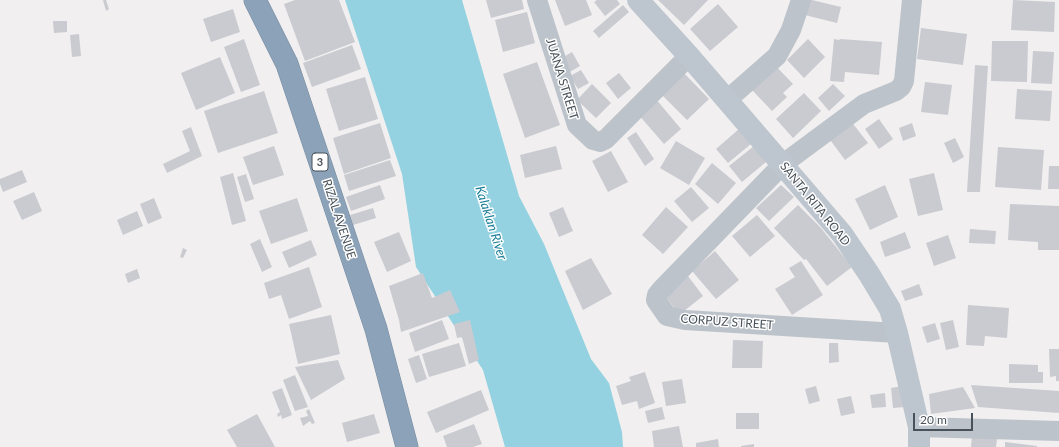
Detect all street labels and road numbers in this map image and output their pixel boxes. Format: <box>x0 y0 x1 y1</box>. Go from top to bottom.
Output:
street label: JUANA STREET <box>543 37 581 121</box>
road number: 3 <box>312 153 328 171</box>
street label: SANTA RITA ROAD <box>777 159 853 249</box>
street label: RIZAL AVENUE <box>319 177 359 261</box>
street label: CORPUZ STREET <box>680 312 774 332</box>

